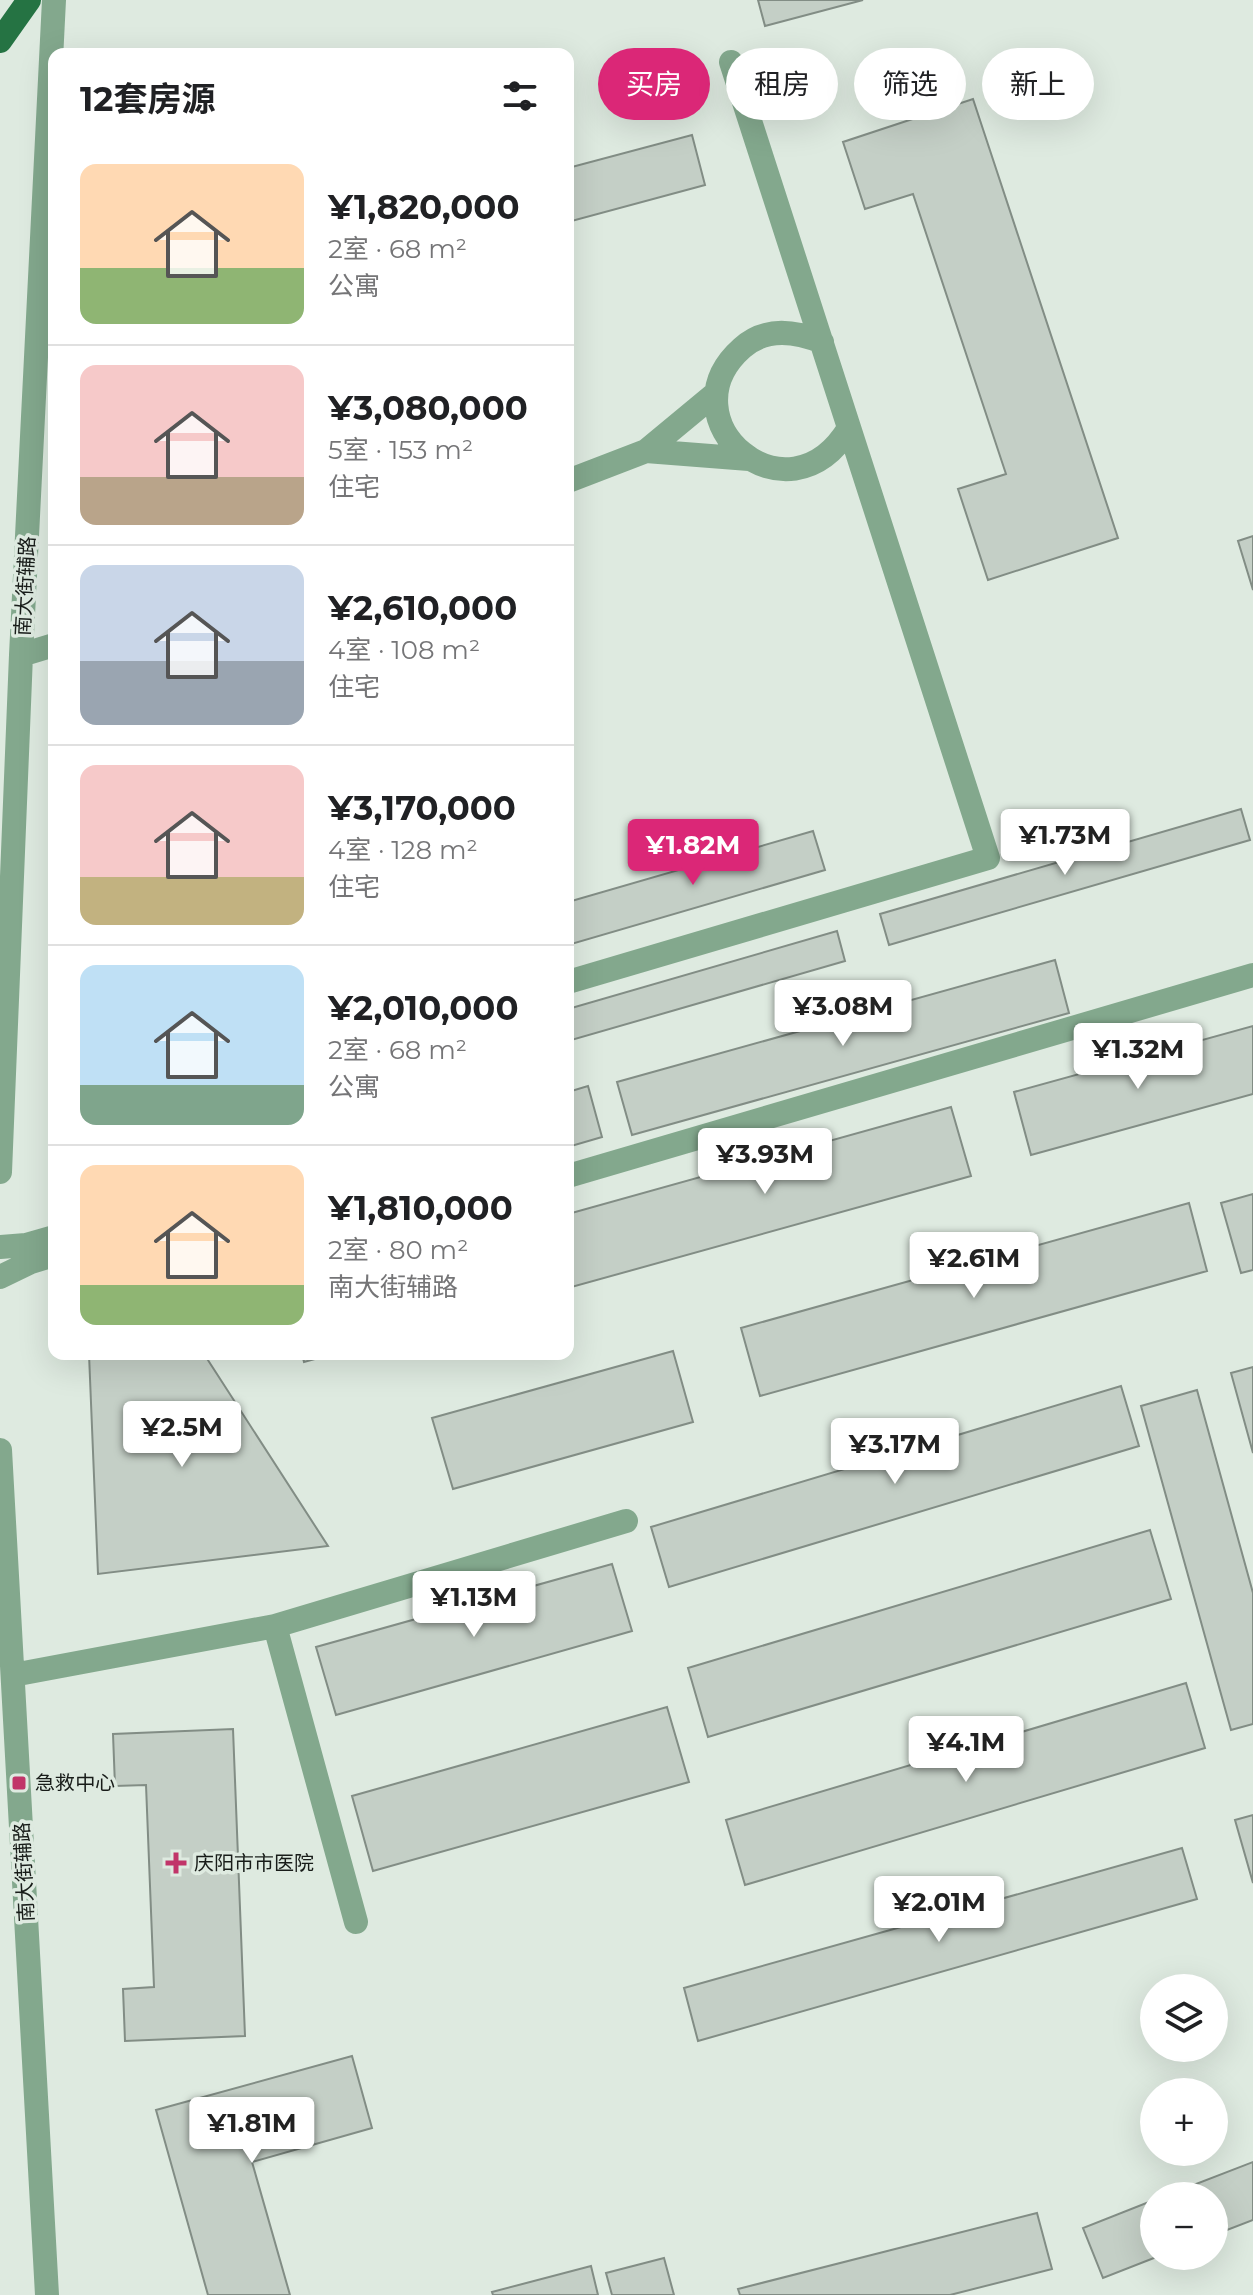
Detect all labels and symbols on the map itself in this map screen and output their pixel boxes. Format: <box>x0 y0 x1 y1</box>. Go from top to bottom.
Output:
street label: 南大街辅路 <box>10 535 40 637</box>
pin: ¥1.73M <box>1000 809 1130 877</box>
pin: ¥1.82M <box>628 819 758 887</box>
pin: ¥3.08M <box>778 980 908 1048</box>
pin: ¥1.32M <box>1073 1023 1203 1091</box>
pin: ¥3.93M <box>700 1128 830 1196</box>
pin: ¥2.61M <box>909 1232 1039 1300</box>
pin: ¥2.5M <box>126 1401 238 1469</box>
pin: ¥3.17M <box>830 1418 960 1486</box>
pin: ¥1.13M <box>409 1571 539 1639</box>
pin: ¥4.1M <box>910 1716 1022 1784</box>
place label: 急救中心 <box>35 1771 115 1795</box>
marker: 急救中心 <box>10 1774 28 1792</box>
street label: 南大街辅路 <box>9 1821 39 1923</box>
place label: 庆阳市市医院 <box>194 1851 314 1875</box>
marker: 庆阳市市医院 <box>165 1852 187 1874</box>
pin: ¥2.01M <box>874 1876 1004 1944</box>
pin: ¥1.81M <box>187 2097 317 2165</box>

